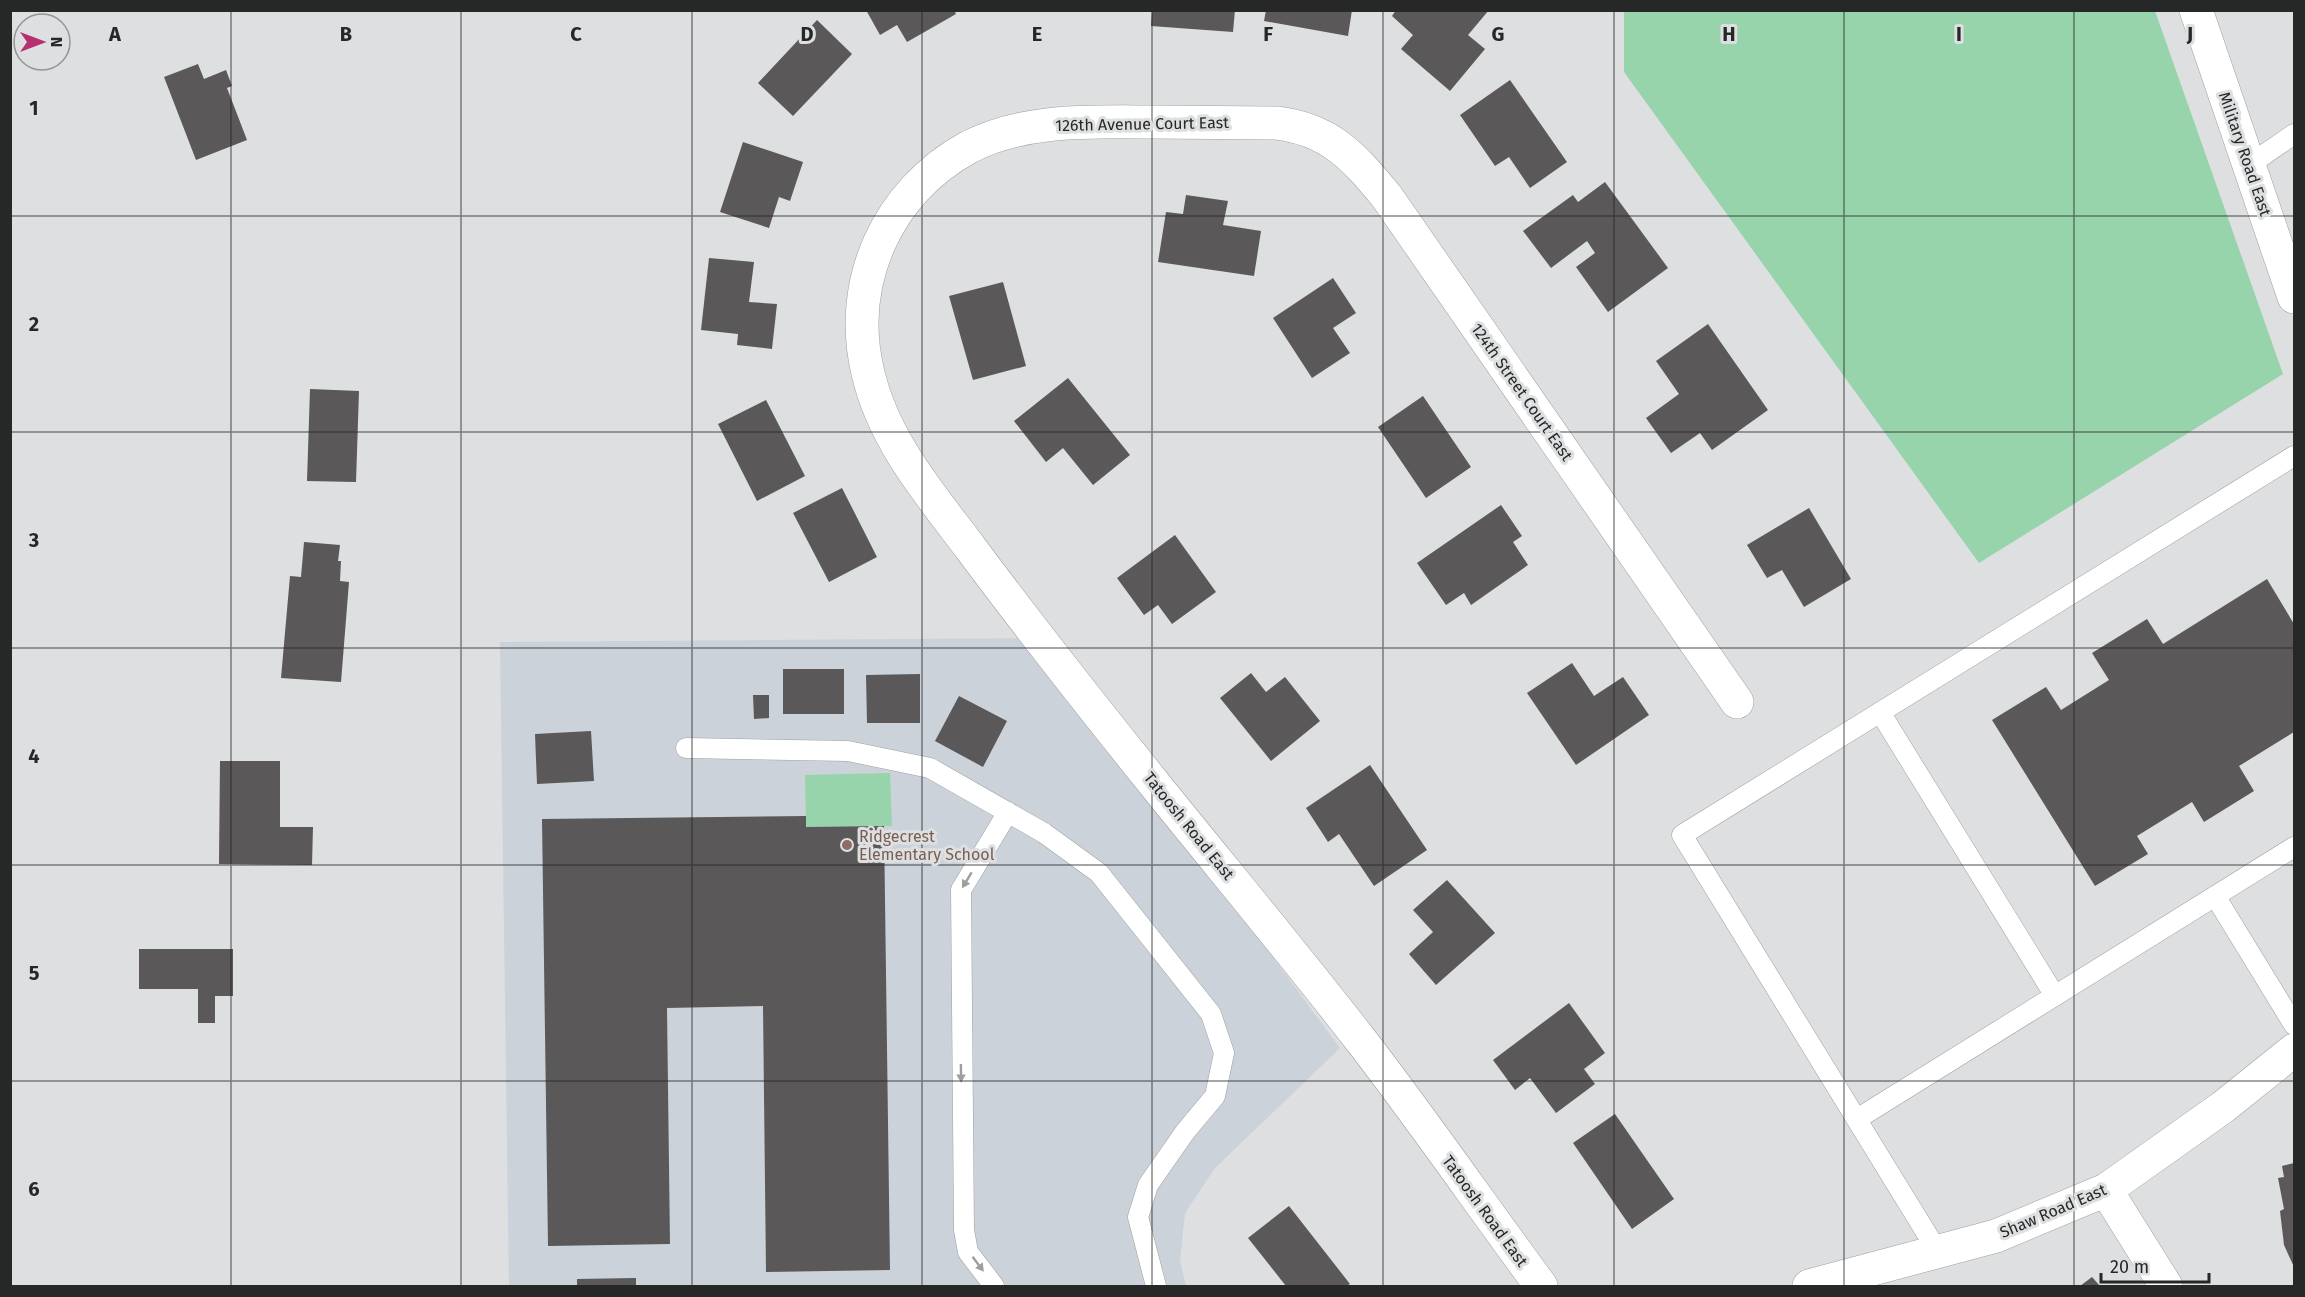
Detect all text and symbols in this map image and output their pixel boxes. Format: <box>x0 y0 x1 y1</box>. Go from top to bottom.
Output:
north arrow <box>12 12 72 72</box>
text: A <box>108 22 122 46</box>
text: B <box>340 22 352 46</box>
text: C <box>570 22 582 46</box>
text: D <box>800 22 814 46</box>
text: E <box>1032 22 1042 46</box>
text: F <box>1263 22 1273 46</box>
text: G <box>1492 22 1504 46</box>
text: H <box>1722 22 1736 46</box>
text: I <box>1956 22 1962 46</box>
text: J <box>2186 22 2193 46</box>
text: N <box>47 37 66 47</box>
street label: Military Road East <box>2215 89 2275 219</box>
text: 1 <box>29 96 39 120</box>
street label: 126th Avenue Court East <box>1055 113 1229 135</box>
text: 2 <box>29 312 39 336</box>
street label: 124th Street Court East <box>1467 320 1577 465</box>
text: 3 <box>28 528 39 552</box>
text: 4 <box>28 744 40 768</box>
street label: Tatoosh Road East <box>1140 768 1238 884</box>
place label: Ridgecrest Elementary School <box>859 827 995 864</box>
marker: Ridgecrest Elementary School <box>840 838 854 852</box>
one-way arrow <box>961 872 972 888</box>
text: 5 <box>29 961 40 985</box>
one-way arrow <box>956 1064 966 1083</box>
street label: Tatoosh Road East <box>1438 1152 1532 1270</box>
text: 6 <box>28 1177 40 1201</box>
street label: Shaw Road East <box>1997 1180 2109 1242</box>
scale bar <box>2101 1246 2209 1284</box>
text: 20 m <box>2110 1256 2149 1278</box>
one-way arrow <box>971 1257 983 1272</box>

